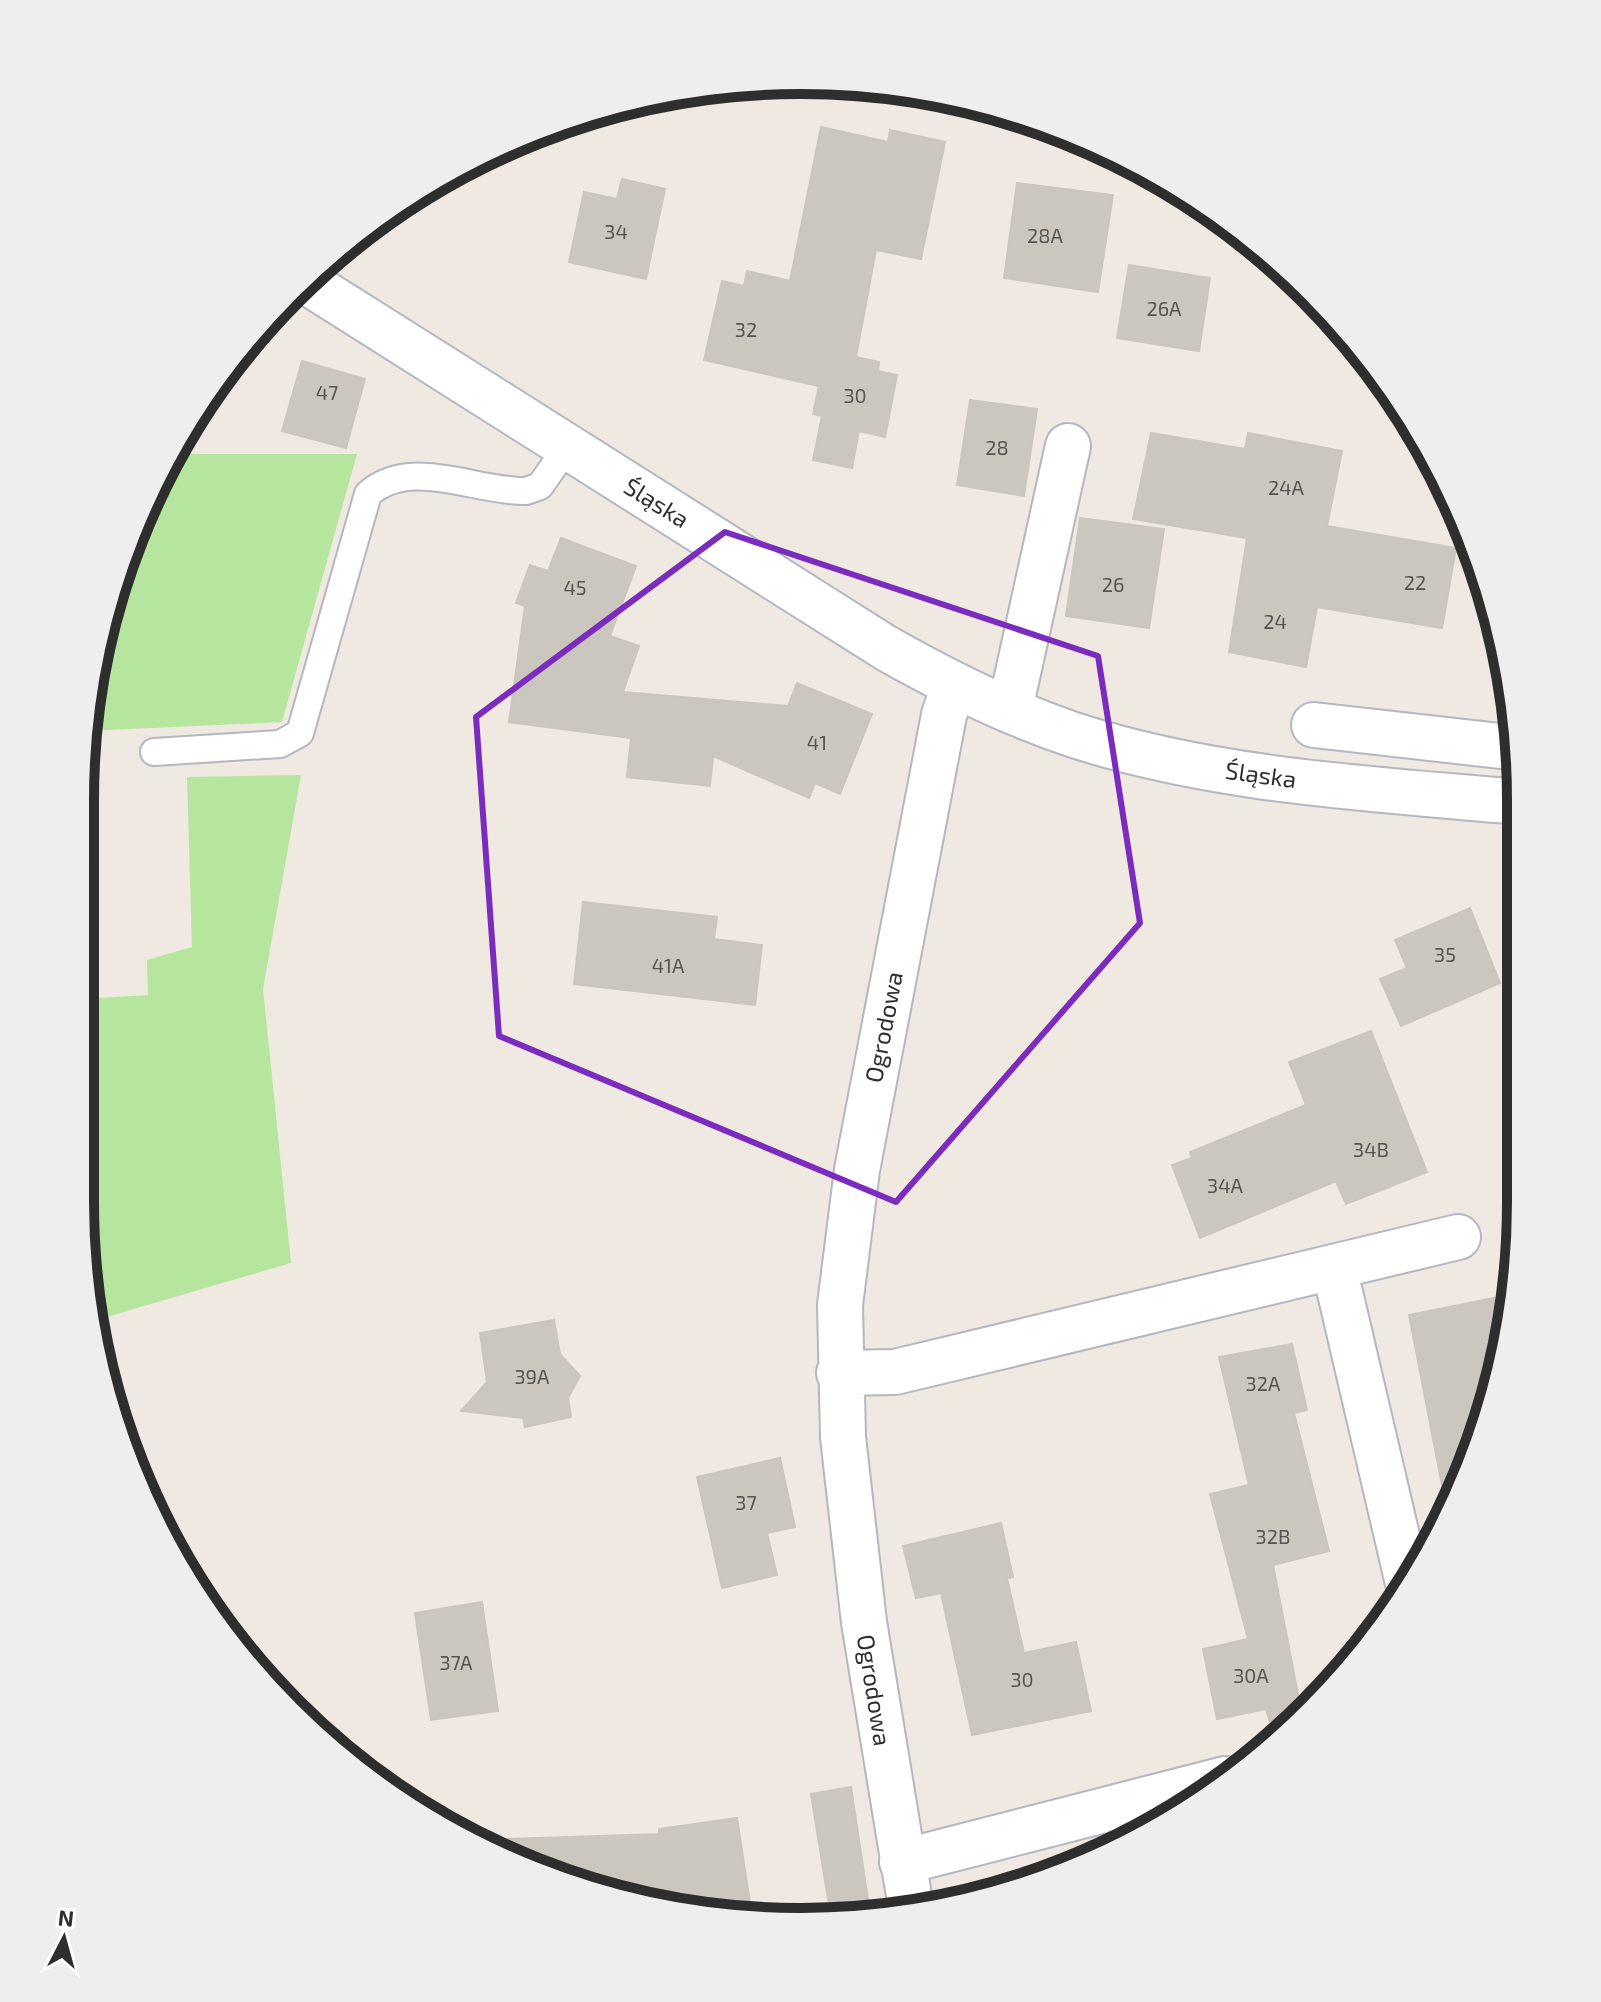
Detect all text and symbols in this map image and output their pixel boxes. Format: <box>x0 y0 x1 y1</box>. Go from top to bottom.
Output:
house number: 34 <box>604 219 628 243</box>
house number: 28A <box>1027 223 1063 247</box>
house number: 26A <box>1146 296 1182 320</box>
house number: 32 <box>735 317 757 341</box>
house number: 47 <box>316 380 338 404</box>
house number: 30 <box>843 383 867 407</box>
house number: 28 <box>985 435 1009 459</box>
street label: Śląska <box>619 471 695 533</box>
house number: 24A <box>1268 475 1305 499</box>
house number: 22 <box>1404 570 1426 594</box>
house number: 26 <box>1102 572 1124 596</box>
house number: 45 <box>563 575 587 599</box>
house number: 24 <box>1263 609 1287 633</box>
house number: 41 <box>807 730 827 754</box>
street label: Śląska <box>1224 755 1298 793</box>
house number: 35 <box>1434 942 1456 966</box>
house number: 41A <box>652 953 685 977</box>
street label: Ogrodowa <box>858 969 908 1085</box>
house number: 34B <box>1353 1137 1389 1161</box>
house number: 34A <box>1207 1173 1243 1197</box>
house number: 39A <box>515 1364 550 1388</box>
house number: 32A <box>1246 1371 1281 1395</box>
house number: 37 <box>735 1490 757 1514</box>
house number: 32B <box>1256 1524 1290 1548</box>
street label: Ogrodowa <box>852 1632 898 1748</box>
house number: 37A <box>439 1650 473 1674</box>
house number: 30A <box>1233 1663 1269 1687</box>
house number: 30 <box>1010 1667 1034 1691</box>
north arrow <box>24 1898 104 1978</box>
text: N <box>57 1903 75 1931</box>

